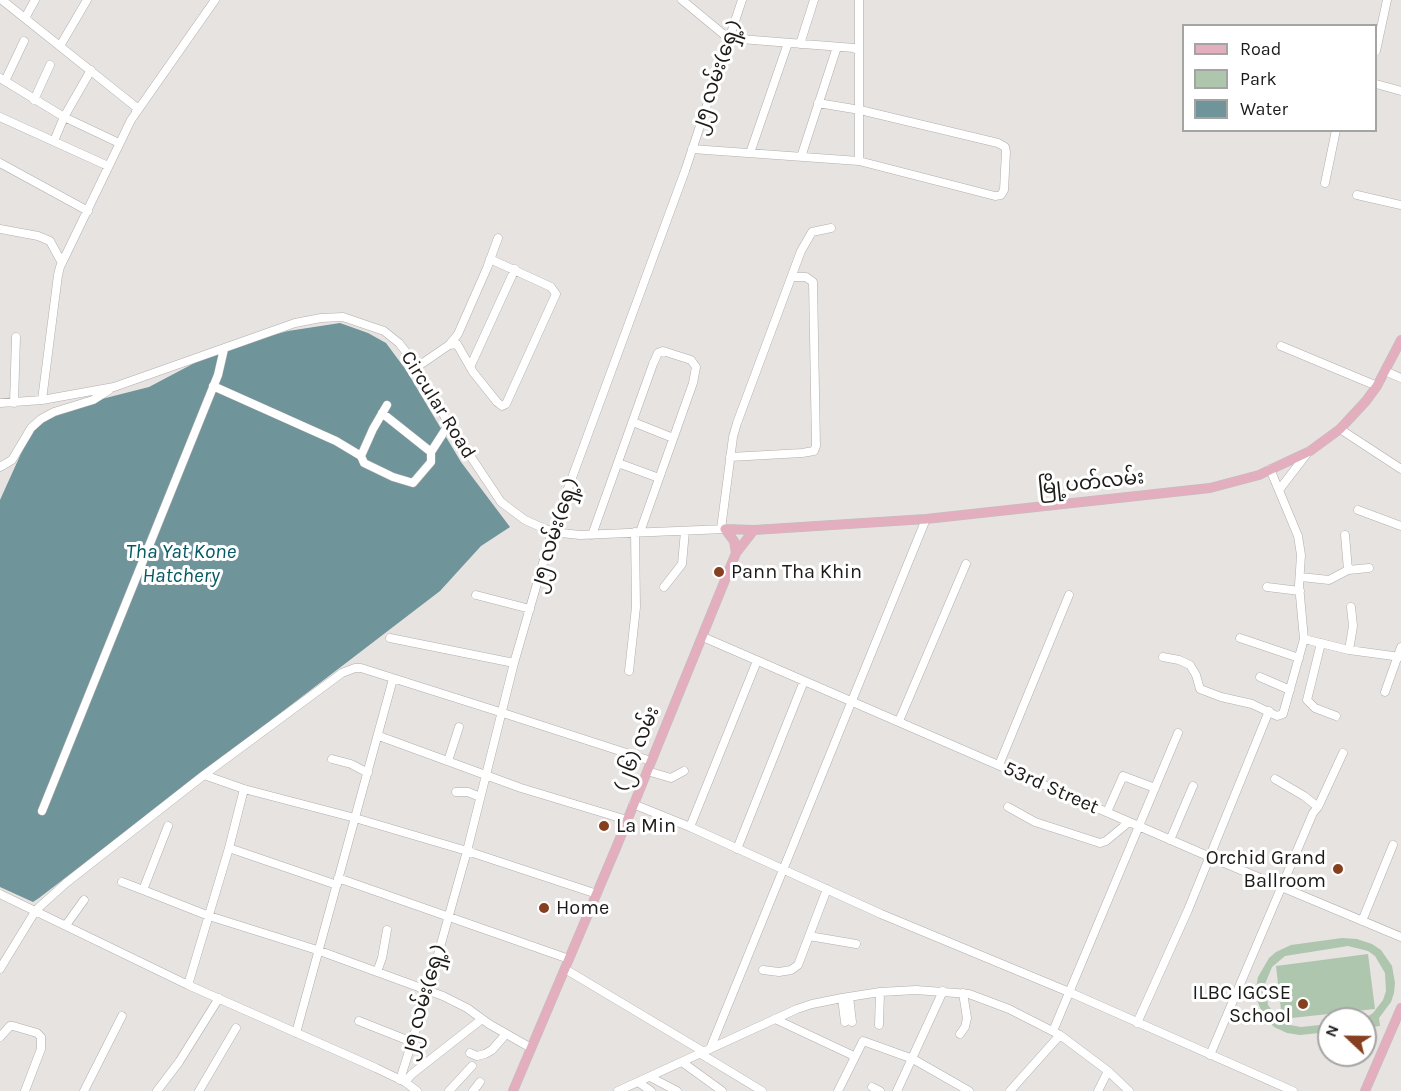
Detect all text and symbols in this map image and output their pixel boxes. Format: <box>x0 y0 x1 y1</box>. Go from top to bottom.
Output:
street label: ၂၅ လမ်း(ရှေ့) <box>685 17 747 137</box>
legend <box>1182 24 1377 132</box>
text: Road <box>1240 38 1281 60</box>
text: Park <box>1240 68 1277 90</box>
text: Water <box>1240 98 1288 120</box>
street label: Circular Road <box>395 347 481 463</box>
street label: မြို့ပတ်လမ်း <box>1037 466 1145 500</box>
street label: ၂၅ လမ်း(ရှေ့) <box>524 475 584 595</box>
water label: Tha Yat Kone Hatchery <box>126 539 236 589</box>
place label: Pann Tha Khin <box>731 560 862 584</box>
marker: Pann Tha Khin <box>712 565 726 579</box>
street label: (၂၆) လမ်း <box>609 703 665 795</box>
street label: 53rd Street <box>1000 756 1102 820</box>
place label: La Min <box>616 814 676 838</box>
marker: La Min <box>597 819 611 833</box>
place label: Orchid Grand Ballroom <box>1206 846 1326 893</box>
marker: Orchid Grand Ballroom <box>1331 862 1345 876</box>
place label: Home <box>556 896 609 920</box>
marker: Home <box>537 901 551 915</box>
street label: ၂၅ လမ်း(ရှေ့) <box>395 942 451 1062</box>
place label: ILBC IGCSE School <box>1193 981 1291 1028</box>
marker: ILBC IGCSE School <box>1296 997 1310 1011</box>
north arrow <box>1317 1007 1377 1067</box>
text: N <box>1321 1022 1343 1040</box>

